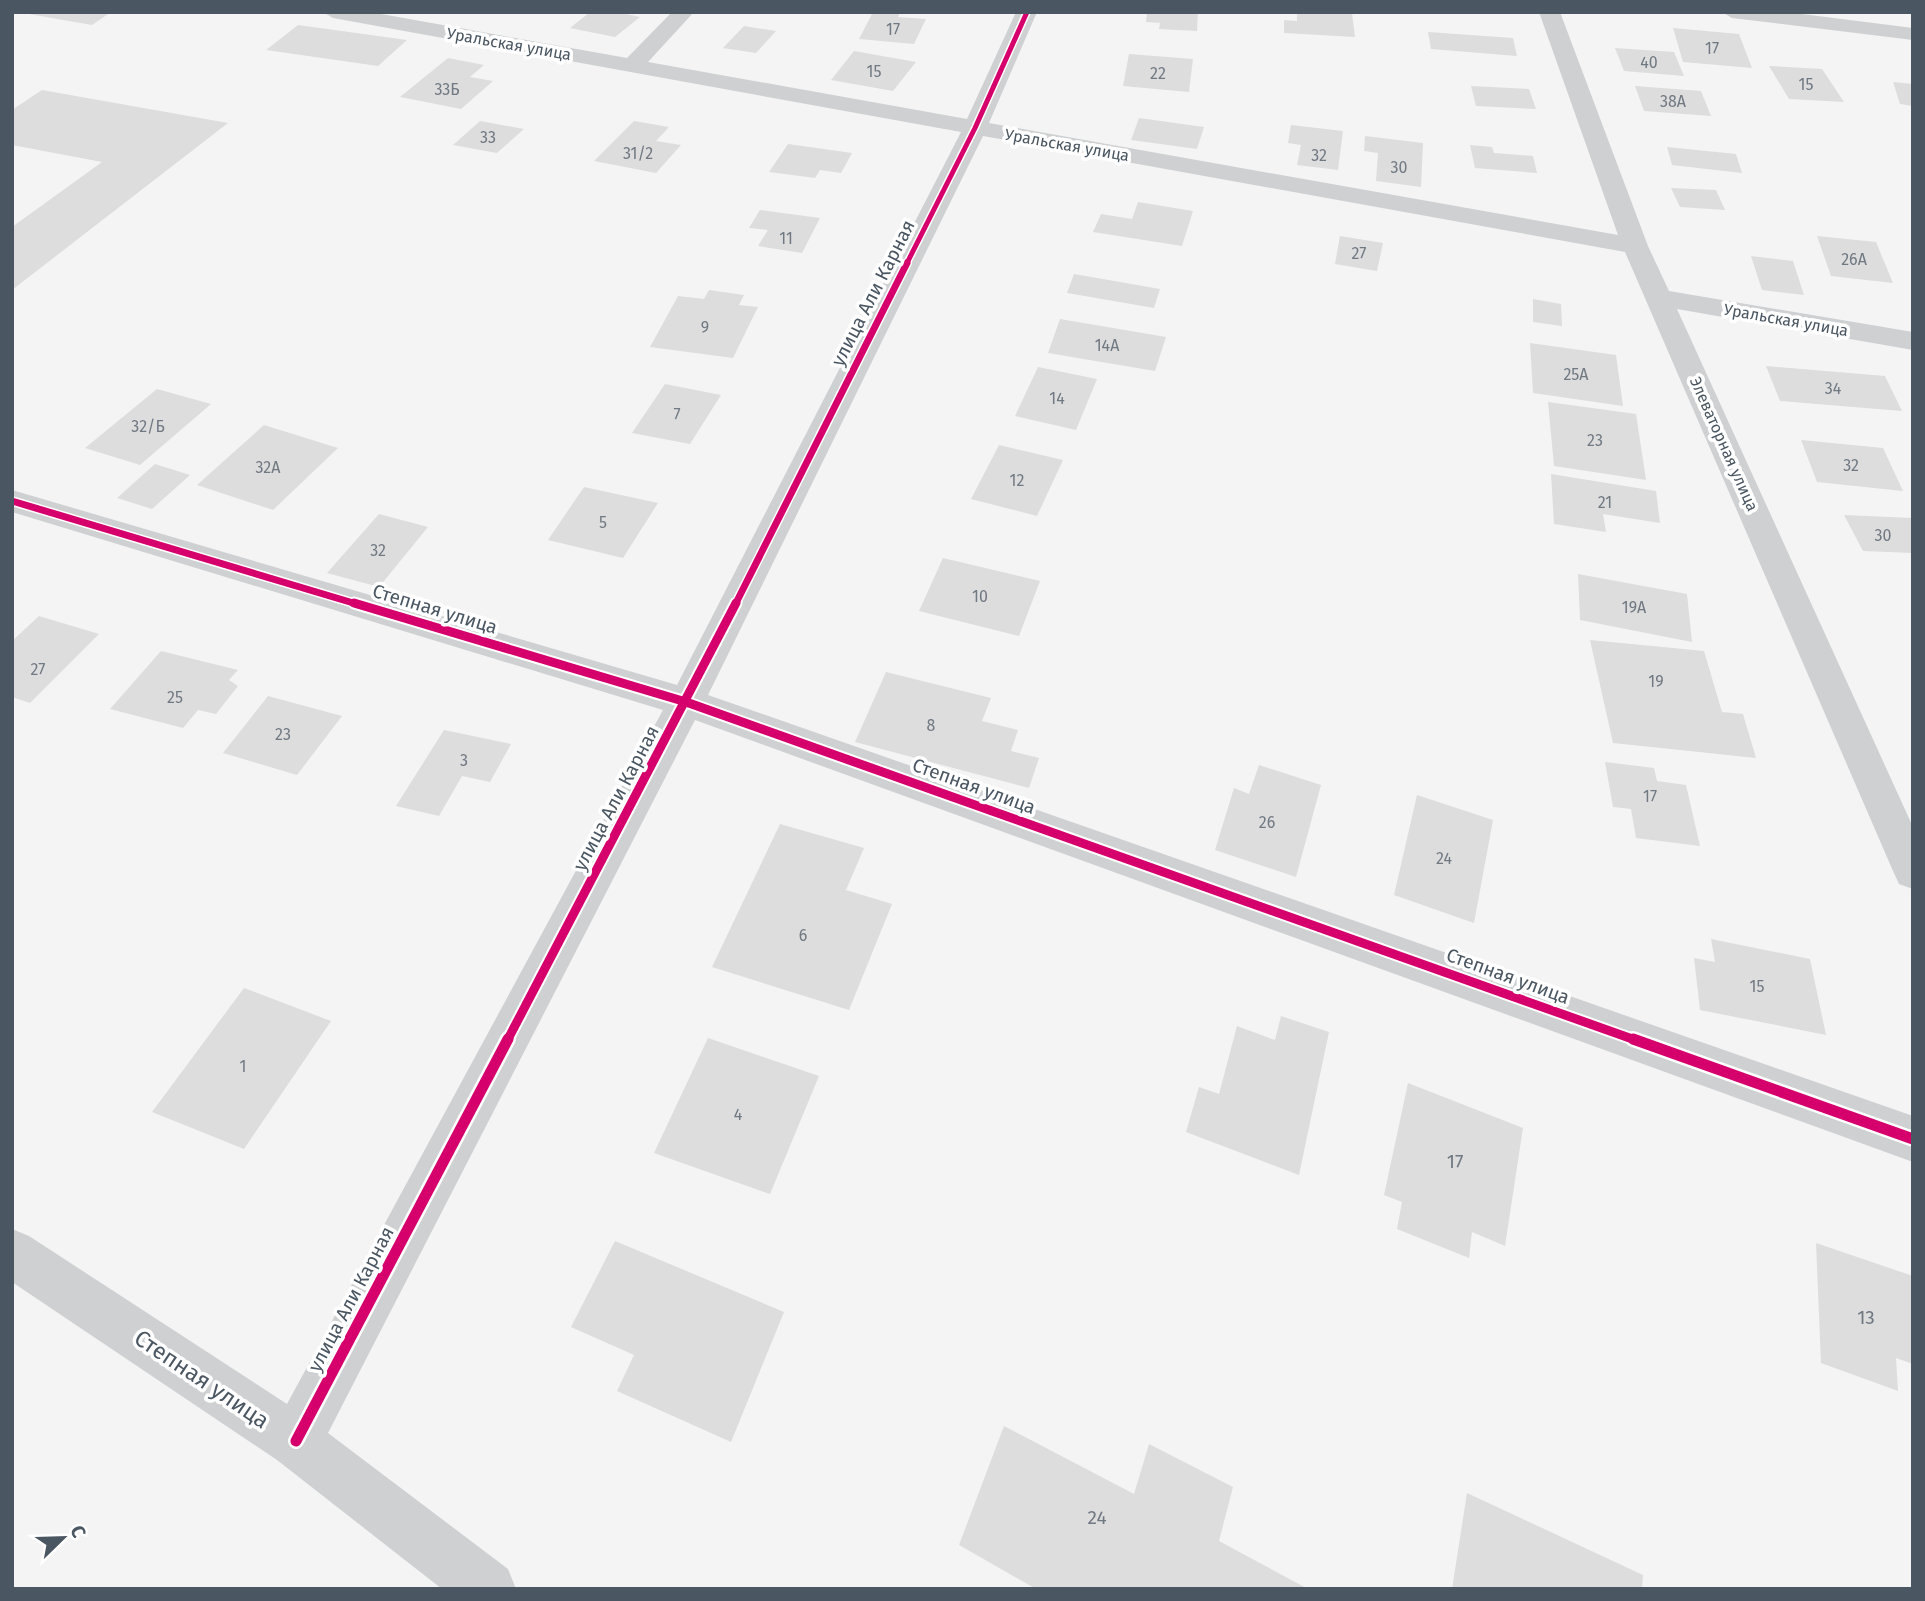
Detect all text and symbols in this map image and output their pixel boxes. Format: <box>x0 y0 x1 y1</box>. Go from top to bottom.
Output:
house number: 17 <box>886 20 900 39</box>
street label: Уральская улица <box>445 24 573 64</box>
house number: 17 <box>1705 39 1719 58</box>
house number: 40 <box>1640 53 1658 72</box>
house number: 15 <box>867 62 881 81</box>
house number: 22 <box>1150 64 1166 83</box>
house number: 15 <box>1799 75 1813 94</box>
house number: 33Б <box>434 80 460 99</box>
house number: 38А <box>1660 92 1687 111</box>
street label: Уральская улица <box>1003 125 1131 165</box>
house number: 33 <box>480 128 496 147</box>
house number: 31/2 <box>623 144 653 163</box>
house number: 32 <box>1311 146 1327 165</box>
house number: 30 <box>1391 158 1408 177</box>
street label: улица Али Карная <box>826 216 920 370</box>
house number: 11 <box>779 229 793 248</box>
house number: 27 <box>1352 244 1366 263</box>
house number: 26А <box>1841 250 1868 269</box>
street label: Уральская улица <box>1722 300 1850 340</box>
house number: 9 <box>701 318 709 337</box>
house number: 14А <box>1095 336 1120 355</box>
house number: 25А <box>1563 365 1589 384</box>
street label: Элеваторная улица <box>1686 374 1762 514</box>
house number: 34 <box>1825 379 1842 398</box>
house number: 14 <box>1049 389 1065 408</box>
house number: 7 <box>673 405 681 424</box>
house number: 32/Б <box>131 417 165 436</box>
house number: 23 <box>1587 431 1603 450</box>
house number: 32 <box>1843 456 1859 475</box>
house number: 32А <box>256 458 281 477</box>
house number: 12 <box>1010 471 1024 490</box>
house number: 21 <box>1598 493 1612 512</box>
house number: 5 <box>599 513 607 532</box>
house number: 30 <box>1875 526 1892 545</box>
house number: 32 <box>370 541 386 560</box>
street label: Степная улица <box>370 579 500 639</box>
house number: 10 <box>972 587 988 606</box>
house number: 19А <box>1622 598 1647 617</box>
house number: 27 <box>31 660 45 679</box>
house number: 19 <box>1648 672 1664 691</box>
house number: 25 <box>167 688 183 707</box>
house number: 8 <box>927 716 936 735</box>
street label: улица Али Карная <box>568 722 664 874</box>
house number: 23 <box>275 725 291 744</box>
house number: 3 <box>460 751 468 770</box>
street label: Степная улица <box>909 753 1039 819</box>
house number: 17 <box>1643 787 1657 806</box>
house number: 26 <box>1259 813 1275 832</box>
house number: 24 <box>1436 849 1452 868</box>
house number: 6 <box>799 926 807 945</box>
street label: Степная улица <box>1443 943 1573 1009</box>
house number: 15 <box>1750 977 1764 996</box>
house number: 1 <box>240 1057 246 1076</box>
house number: 4 <box>734 1105 743 1124</box>
house number: 17 <box>1447 1150 1463 1173</box>
street label: улица Али Карная <box>303 1223 399 1375</box>
house number: 13 <box>1857 1306 1875 1329</box>
street label: Степная улица <box>129 1324 275 1434</box>
north arrow <box>28 1503 98 1573</box>
house number: 24 <box>1087 1506 1107 1529</box>
text: С <box>65 1522 91 1541</box>

